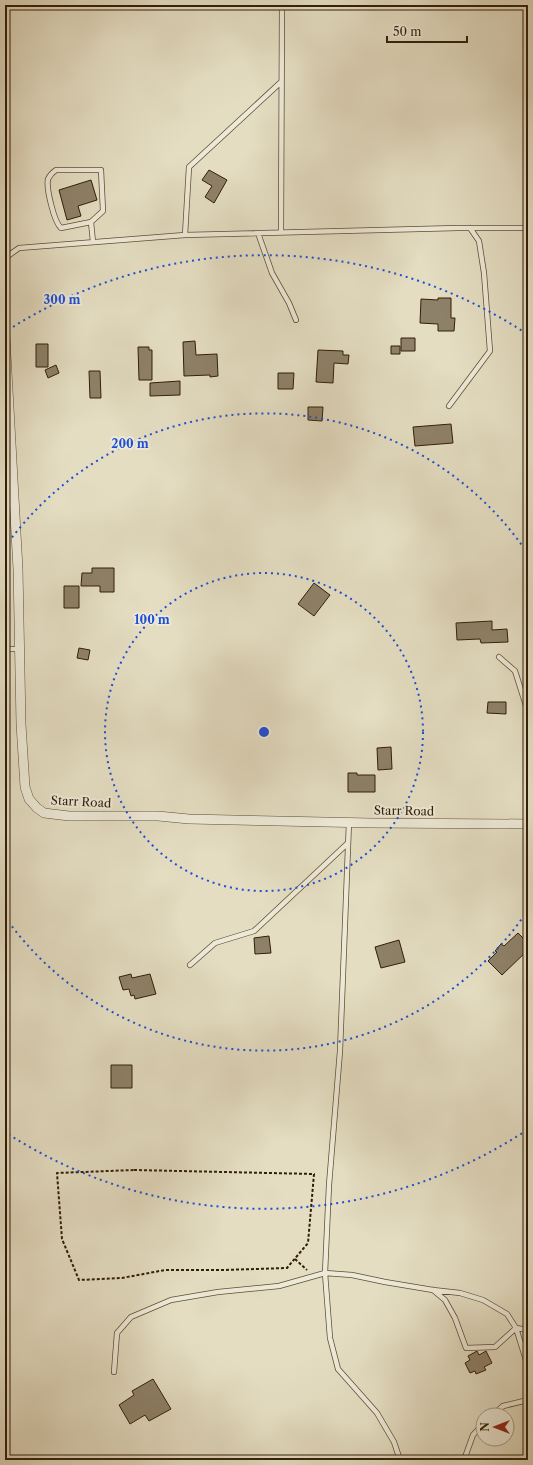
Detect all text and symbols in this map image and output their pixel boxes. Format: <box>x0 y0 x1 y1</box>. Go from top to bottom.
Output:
scale bar <box>387 18 467 44</box>
text: 50 m <box>393 24 422 39</box>
text: 300 m <box>43 292 81 307</box>
text: 200 m <box>111 436 149 451</box>
text: 100 m <box>134 612 170 627</box>
centre of rings <box>257 725 271 739</box>
street label: Starr Road <box>50 792 112 811</box>
street label: Starr Road <box>374 802 435 819</box>
north arrow <box>475 1407 515 1447</box>
text: N <box>478 1422 492 1432</box>

